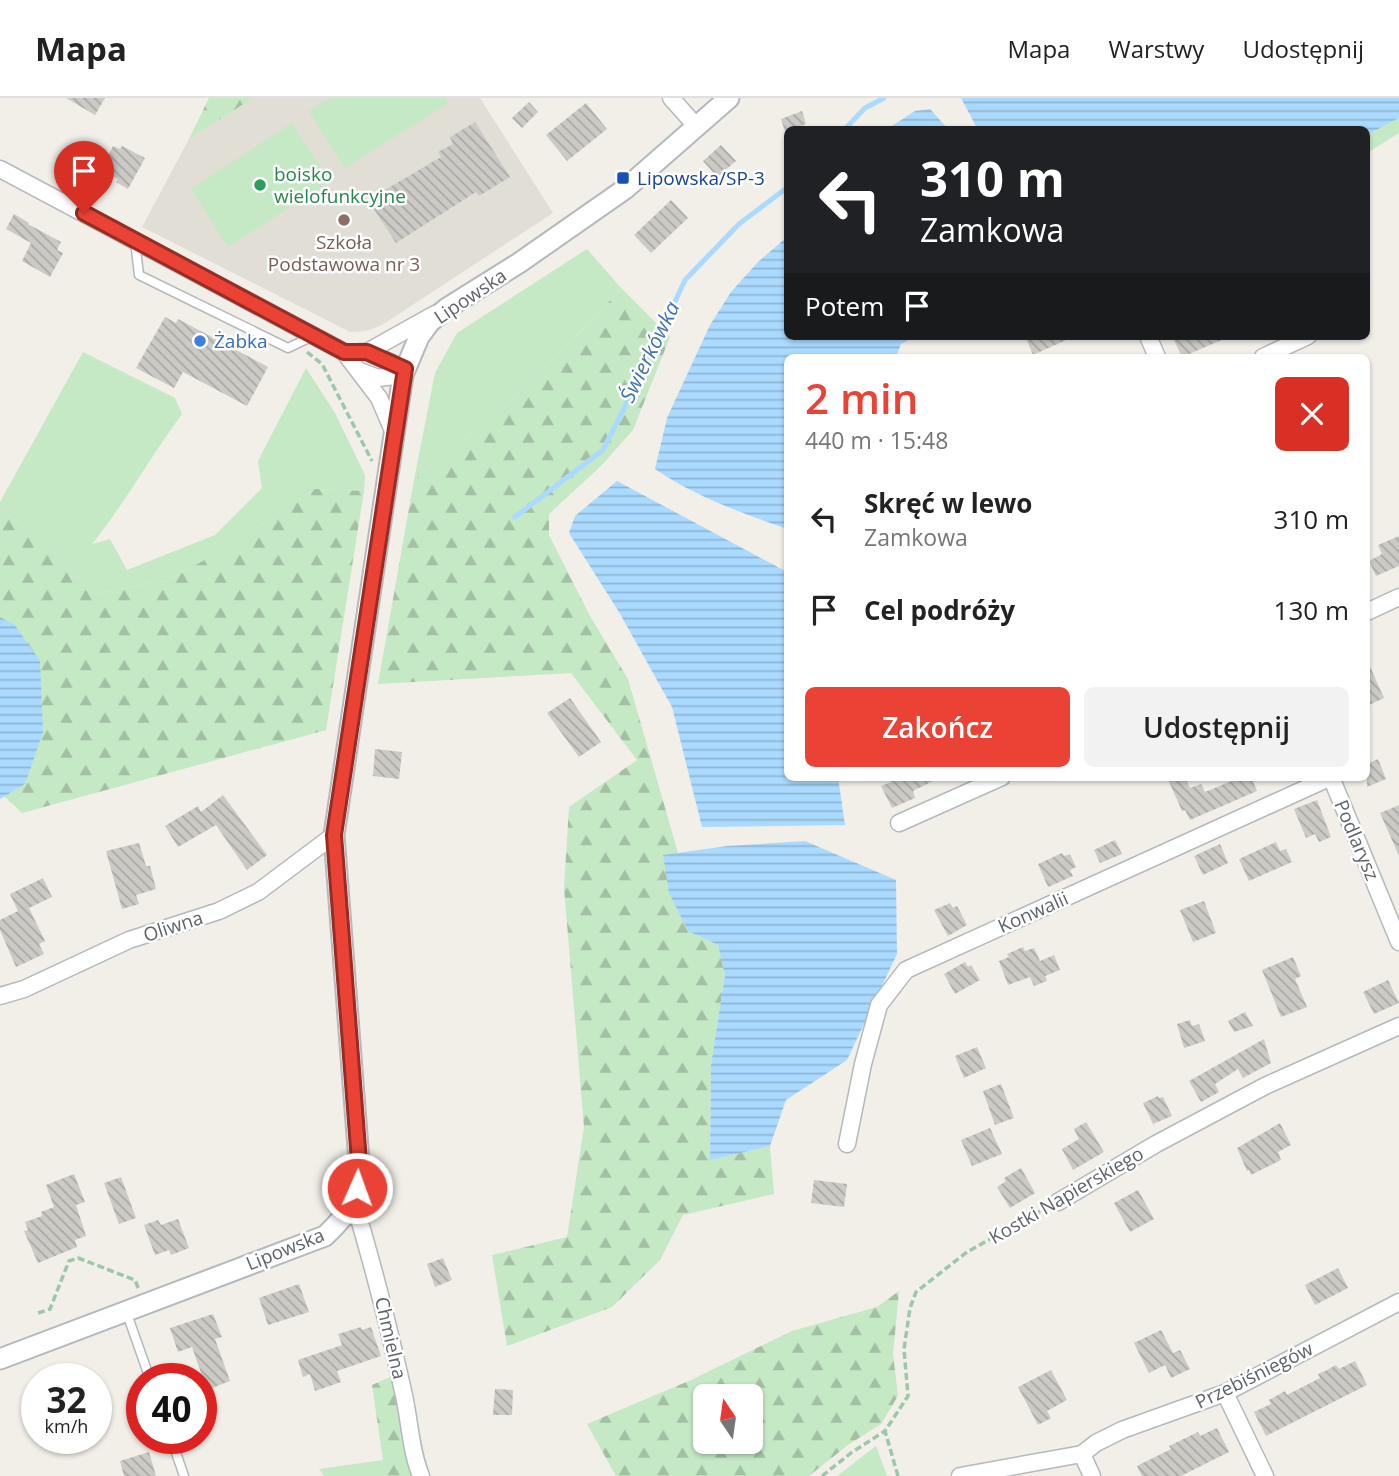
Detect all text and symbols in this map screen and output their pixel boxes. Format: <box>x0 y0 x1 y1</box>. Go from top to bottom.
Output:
text: Mapa <box>35 26 127 71</box>
text: Mapa <box>1008 32 1070 65</box>
text: Warstwy <box>1108 32 1204 65</box>
text: Udostępnij <box>1242 32 1364 65</box>
pin <box>54 141 114 213</box>
text: 310 m <box>920 145 1065 211</box>
icon: arrive <box>65 152 103 190</box>
icon: left <box>805 154 896 245</box>
place label: boisko wielofunkcyjne <box>274 161 406 209</box>
place label: Lipowska/SP-3 <box>637 165 765 191</box>
marker: Lipowska/SP-3 <box>615 170 631 186</box>
marker: boisko wielofunkcyjne <box>252 177 268 193</box>
text: Zamkowa <box>920 208 1064 251</box>
marker: Szkoła Podstawowa nr 3 <box>336 212 352 228</box>
place label: Szkoła Podstawowa nr 3 <box>268 229 420 277</box>
street label: Lipowska <box>429 262 511 330</box>
icon: arrive <box>898 287 936 325</box>
text: Potem <box>805 288 884 324</box>
water label: Świerkówka <box>613 296 686 407</box>
place label: Żabka <box>214 328 268 354</box>
marker: Żabka <box>192 333 208 349</box>
text: 2 min <box>805 369 918 426</box>
button: close <box>1275 377 1349 451</box>
text: 440 m · 15:48 <box>805 424 948 456</box>
text: Skręć w lewo <box>864 485 1032 521</box>
icon: left <box>805 500 843 538</box>
text: 310 m <box>1274 501 1349 537</box>
text: Zamkowa <box>864 521 968 553</box>
icon: arrive <box>805 591 843 629</box>
text: Cel podróży <box>864 592 1015 628</box>
text: 130 m <box>1274 592 1349 628</box>
button: Zakończ <box>805 687 1070 767</box>
button: Udostępnij <box>1084 687 1349 767</box>
street label: Podlarysz <box>1328 796 1386 884</box>
street label: Konwalii <box>994 885 1072 939</box>
street label: Oliwna <box>140 904 206 948</box>
street label: Kostki Napierskiego <box>984 1140 1148 1250</box>
position arrow <box>320 1151 394 1225</box>
street label: Lipowska <box>242 1222 328 1276</box>
street label: Chmielna <box>369 1294 413 1382</box>
street label: Przebiśniegów <box>1191 1335 1317 1415</box>
speed limit sign: 40 <box>126 1363 217 1454</box>
text: 32 <box>46 1376 87 1423</box>
north arrow <box>693 1384 763 1454</box>
map controls <box>693 1384 763 1454</box>
text: km/h <box>45 1414 88 1438</box>

